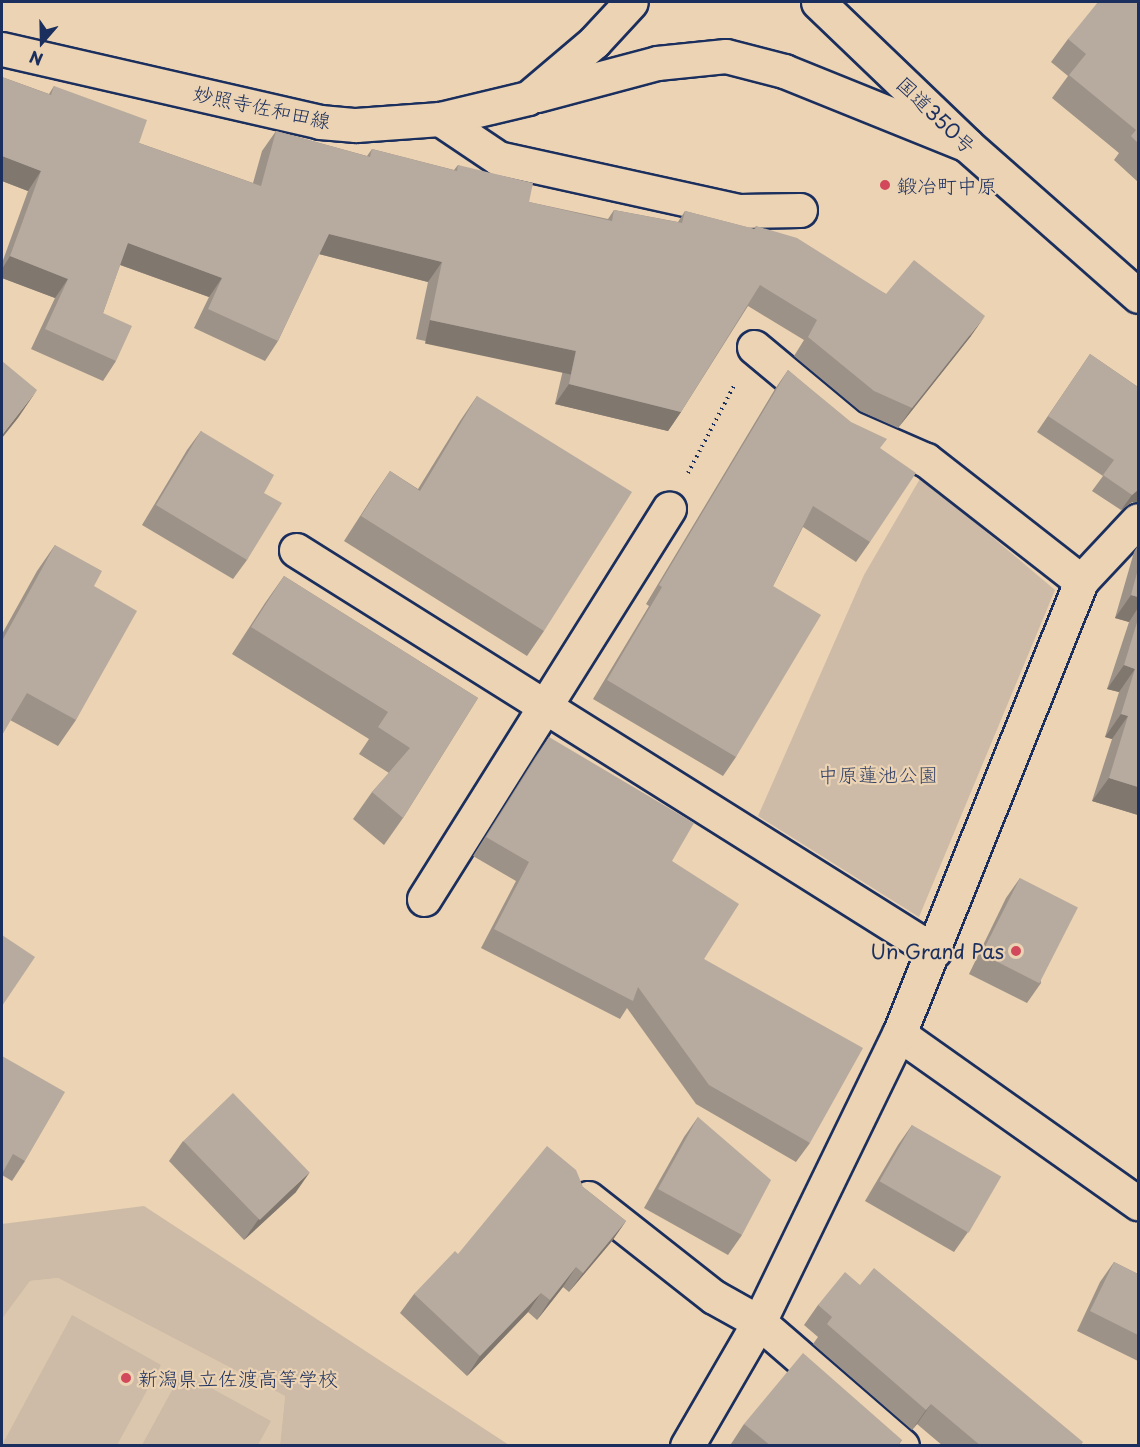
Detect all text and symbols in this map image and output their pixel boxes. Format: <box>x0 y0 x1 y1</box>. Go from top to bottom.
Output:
north arrow <box>12 12 72 72</box>
text: N <box>26 45 46 72</box>
street label: 国道350号 <box>892 72 980 158</box>
street label: 妙照寺佐和田線 <box>191 81 333 133</box>
place label: 鍛冶町中原 <box>897 173 997 197</box>
marker: 鍛冶町中原 <box>878 178 892 192</box>
park label: 中原蓮池公園 <box>818 762 938 786</box>
place label: Un Grand Pas <box>869 939 1004 963</box>
marker: Un Grand Pas <box>1009 944 1023 958</box>
place label: 新潟県立佐渡高等学校 <box>138 1366 338 1390</box>
marker: 新潟県立佐渡高等学校 <box>119 1371 133 1385</box>

